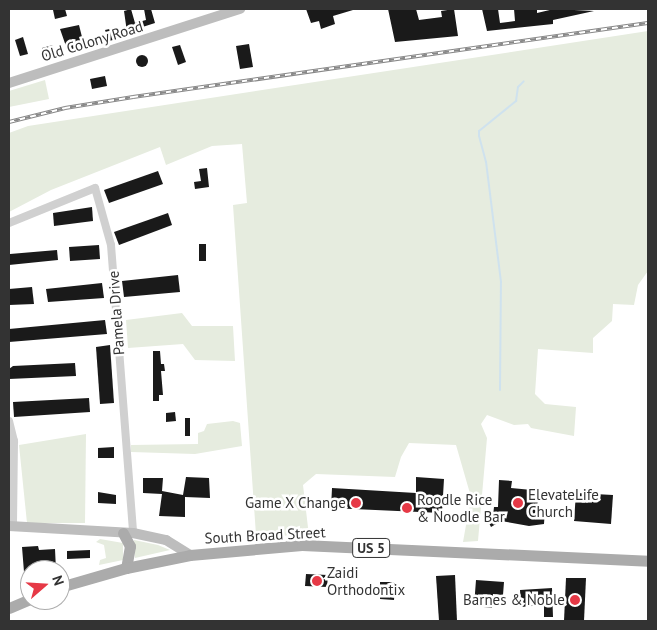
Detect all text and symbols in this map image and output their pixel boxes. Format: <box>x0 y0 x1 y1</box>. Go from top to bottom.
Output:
street label: Old Colony Road <box>39 17 145 65</box>
street label: Pamela Drive <box>104 270 128 356</box>
place label: ElevateLife Church <box>528 485 599 520</box>
place label: Roodle Rice & Noodle Bar <box>417 490 505 525</box>
place label: Game X Change <box>244 494 346 512</box>
marker: Game X Change <box>350 497 362 509</box>
marker: ElevateLife Church <box>512 497 524 509</box>
marker: Roodle Rice & Noodle Bar <box>401 502 413 514</box>
street label: South Broad Street <box>204 523 326 547</box>
road number: US 5 <box>351 536 391 560</box>
north arrow <box>20 560 70 610</box>
place label: Zaidi Orthodontix <box>327 563 405 598</box>
text: N <box>48 573 68 588</box>
marker: Zaidi Orthodontix <box>311 575 323 587</box>
place label: Barnes & Noble <box>463 591 565 609</box>
marker: Barnes & Noble <box>569 594 581 606</box>

